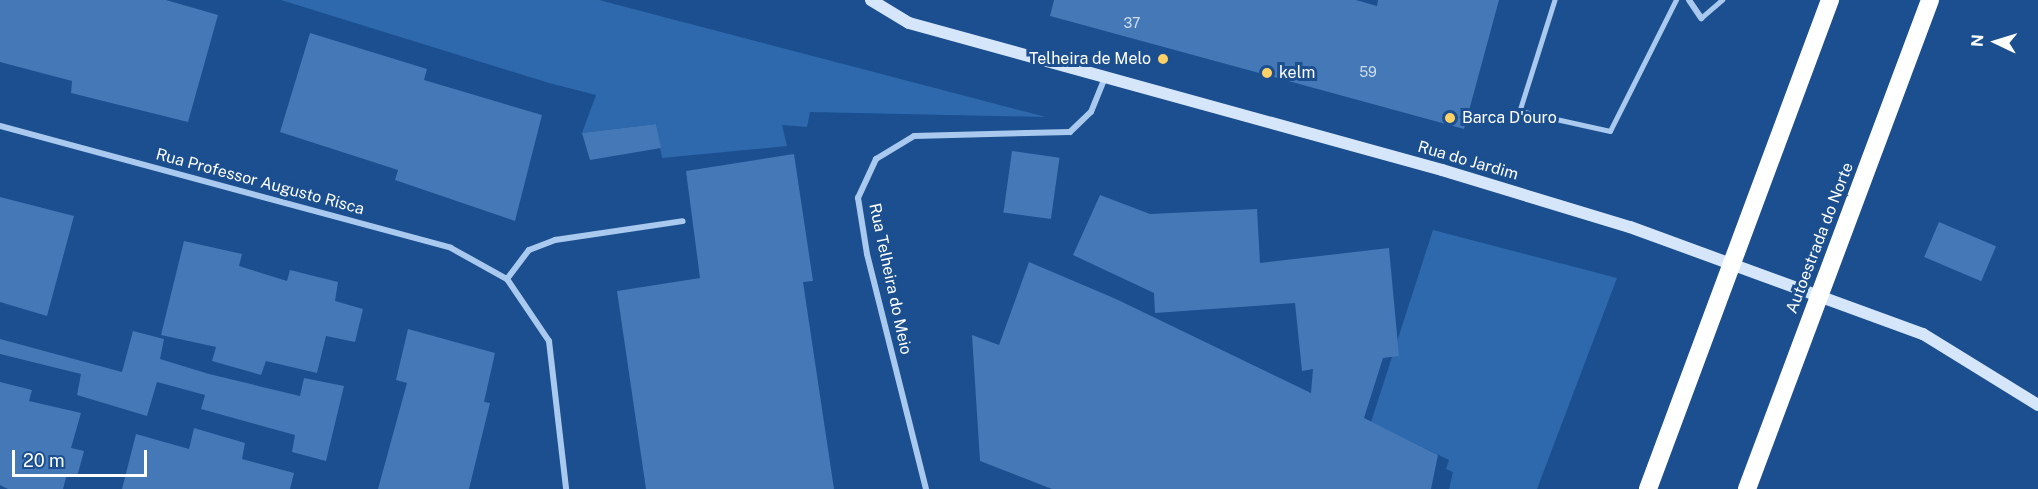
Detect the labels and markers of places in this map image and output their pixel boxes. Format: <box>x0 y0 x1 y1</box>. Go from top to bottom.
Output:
place label: Telheira de Melo <box>1029 49 1151 69</box>
marker: Telheira de Melo <box>1156 52 1170 66</box>
place label: kelm <box>1279 63 1315 83</box>
marker: kelm <box>1260 66 1274 80</box>
place label: Barca D'ouro <box>1462 108 1557 128</box>
marker: Barca D'ouro <box>1443 111 1457 125</box>

